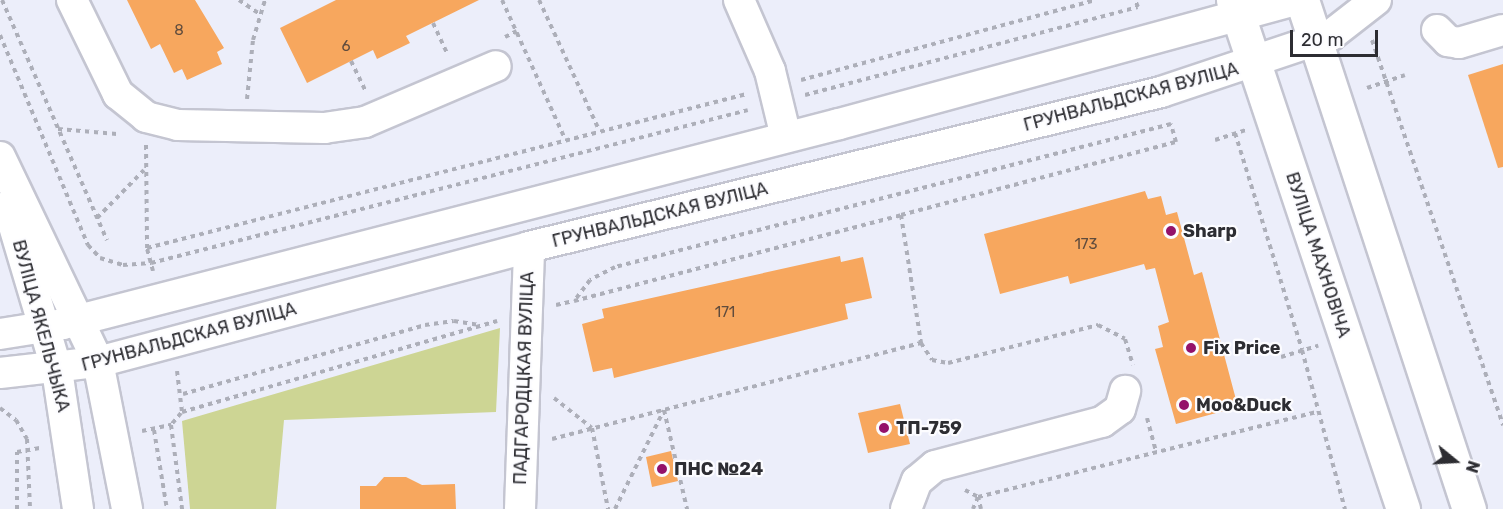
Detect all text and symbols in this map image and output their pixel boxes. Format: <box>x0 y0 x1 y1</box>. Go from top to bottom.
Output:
scale bar <box>1293 18 1382 56</box>
house number: 8 <box>174 22 184 40</box>
text: 20 m <box>1301 29 1343 51</box>
house number: 6 <box>341 38 351 56</box>
street label: ГРУНВАЛЬДСКАЯ ВУЛІЦА <box>1021 58 1241 136</box>
street label: ВУЛІЦА МАХНОВІЧА <box>1281 169 1355 341</box>
street label: ГРУНВАЛЬДСКАЯ ВУЛІЦА <box>550 178 770 252</box>
place label: Sharp <box>1183 220 1237 242</box>
marker: Sharp <box>1164 224 1178 238</box>
house number: 173 <box>1074 236 1098 254</box>
street label: ВУЛІЦА ЯКЕЛЬЧЫКА <box>8 238 74 414</box>
street label: ПАДГАРОДЦКАЯ ВУЛІЦА <box>509 271 539 485</box>
street label: ГРУНВАЛЬДСКАЯ ВУЛІЦА <box>79 298 299 376</box>
house number: 171 <box>715 304 735 322</box>
place label: Fix Price <box>1203 337 1280 359</box>
marker: Fix Price <box>1184 341 1198 355</box>
place label: Моо&Duck <box>1196 394 1292 416</box>
marker: Моо&Duck <box>1177 398 1191 412</box>
place label: ТП-759 <box>896 417 962 439</box>
marker: ТП-759 <box>877 421 891 435</box>
north arrow <box>1425 431 1485 491</box>
place label: ПНС №24 <box>674 458 763 480</box>
text: N <box>1462 458 1483 475</box>
marker: ПНС №24 <box>655 462 669 476</box>

